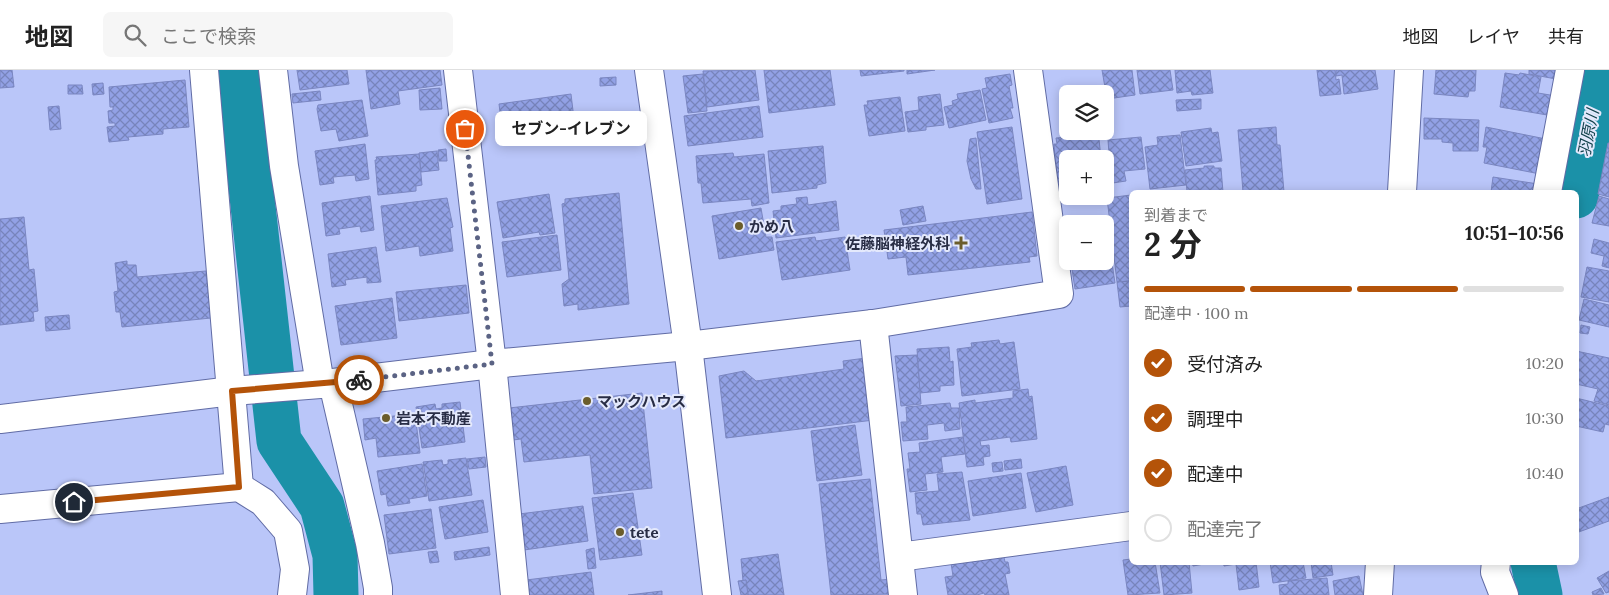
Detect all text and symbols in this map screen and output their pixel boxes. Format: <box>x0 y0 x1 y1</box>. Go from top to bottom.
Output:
search box <box>103 12 453 57</box>
text: 地図 <box>25 21 73 52</box>
icon: search <box>121 21 149 49</box>
text: ここで検索 <box>161 24 256 48</box>
text: 地図 <box>1403 25 1439 48</box>
text: レイヤ <box>1467 25 1520 48</box>
text: 共有 <box>1548 25 1584 48</box>
map controls <box>1059 85 1114 270</box>
button: layers <box>1059 85 1114 140</box>
water label: 羽原川 <box>1574 106 1603 158</box>
pin <box>444 108 486 150</box>
callout: セブン-イレブン <box>495 112 648 146</box>
icon: bag <box>451 115 479 143</box>
text: セブン-イレブン <box>511 118 631 138</box>
button: + <box>1059 150 1114 205</box>
text: 到着まで <box>1144 205 1208 225</box>
button: − <box>1059 215 1114 270</box>
place label: かめ八 <box>749 217 794 236</box>
marker: かめ八 <box>733 220 745 232</box>
text: 10:51–10:56 <box>1465 221 1564 245</box>
text: 2 分 <box>1144 224 1201 265</box>
place label: 佐藤脳神経外科 <box>845 234 950 253</box>
marker: 佐藤脳神経外科 <box>954 236 968 250</box>
text: 配達中 · 100 m <box>1144 303 1249 323</box>
icon: check <box>1144 349 1172 377</box>
text: 受付済み <box>1187 352 1263 376</box>
text: 10:20 <box>1526 353 1564 373</box>
courier <box>334 355 384 405</box>
icon: bike <box>345 366 373 394</box>
place label: マックハウス <box>597 392 686 411</box>
marker: マックハウス <box>581 395 593 407</box>
icon: check <box>1144 404 1172 432</box>
text: 調理中 <box>1187 407 1244 431</box>
text: 10:30 <box>1525 408 1564 428</box>
place label: 岩本不動産 <box>396 409 471 428</box>
marker: 岩本不動産 <box>380 412 392 424</box>
icon: check <box>1144 459 1172 487</box>
text: 配達中 <box>1187 462 1244 486</box>
text: 10:40 <box>1526 463 1564 483</box>
pin <box>53 481 95 523</box>
icon: home <box>60 488 88 516</box>
text: 配達完了 <box>1187 517 1263 541</box>
place label: tete <box>630 523 659 542</box>
marker: tete <box>614 526 626 538</box>

